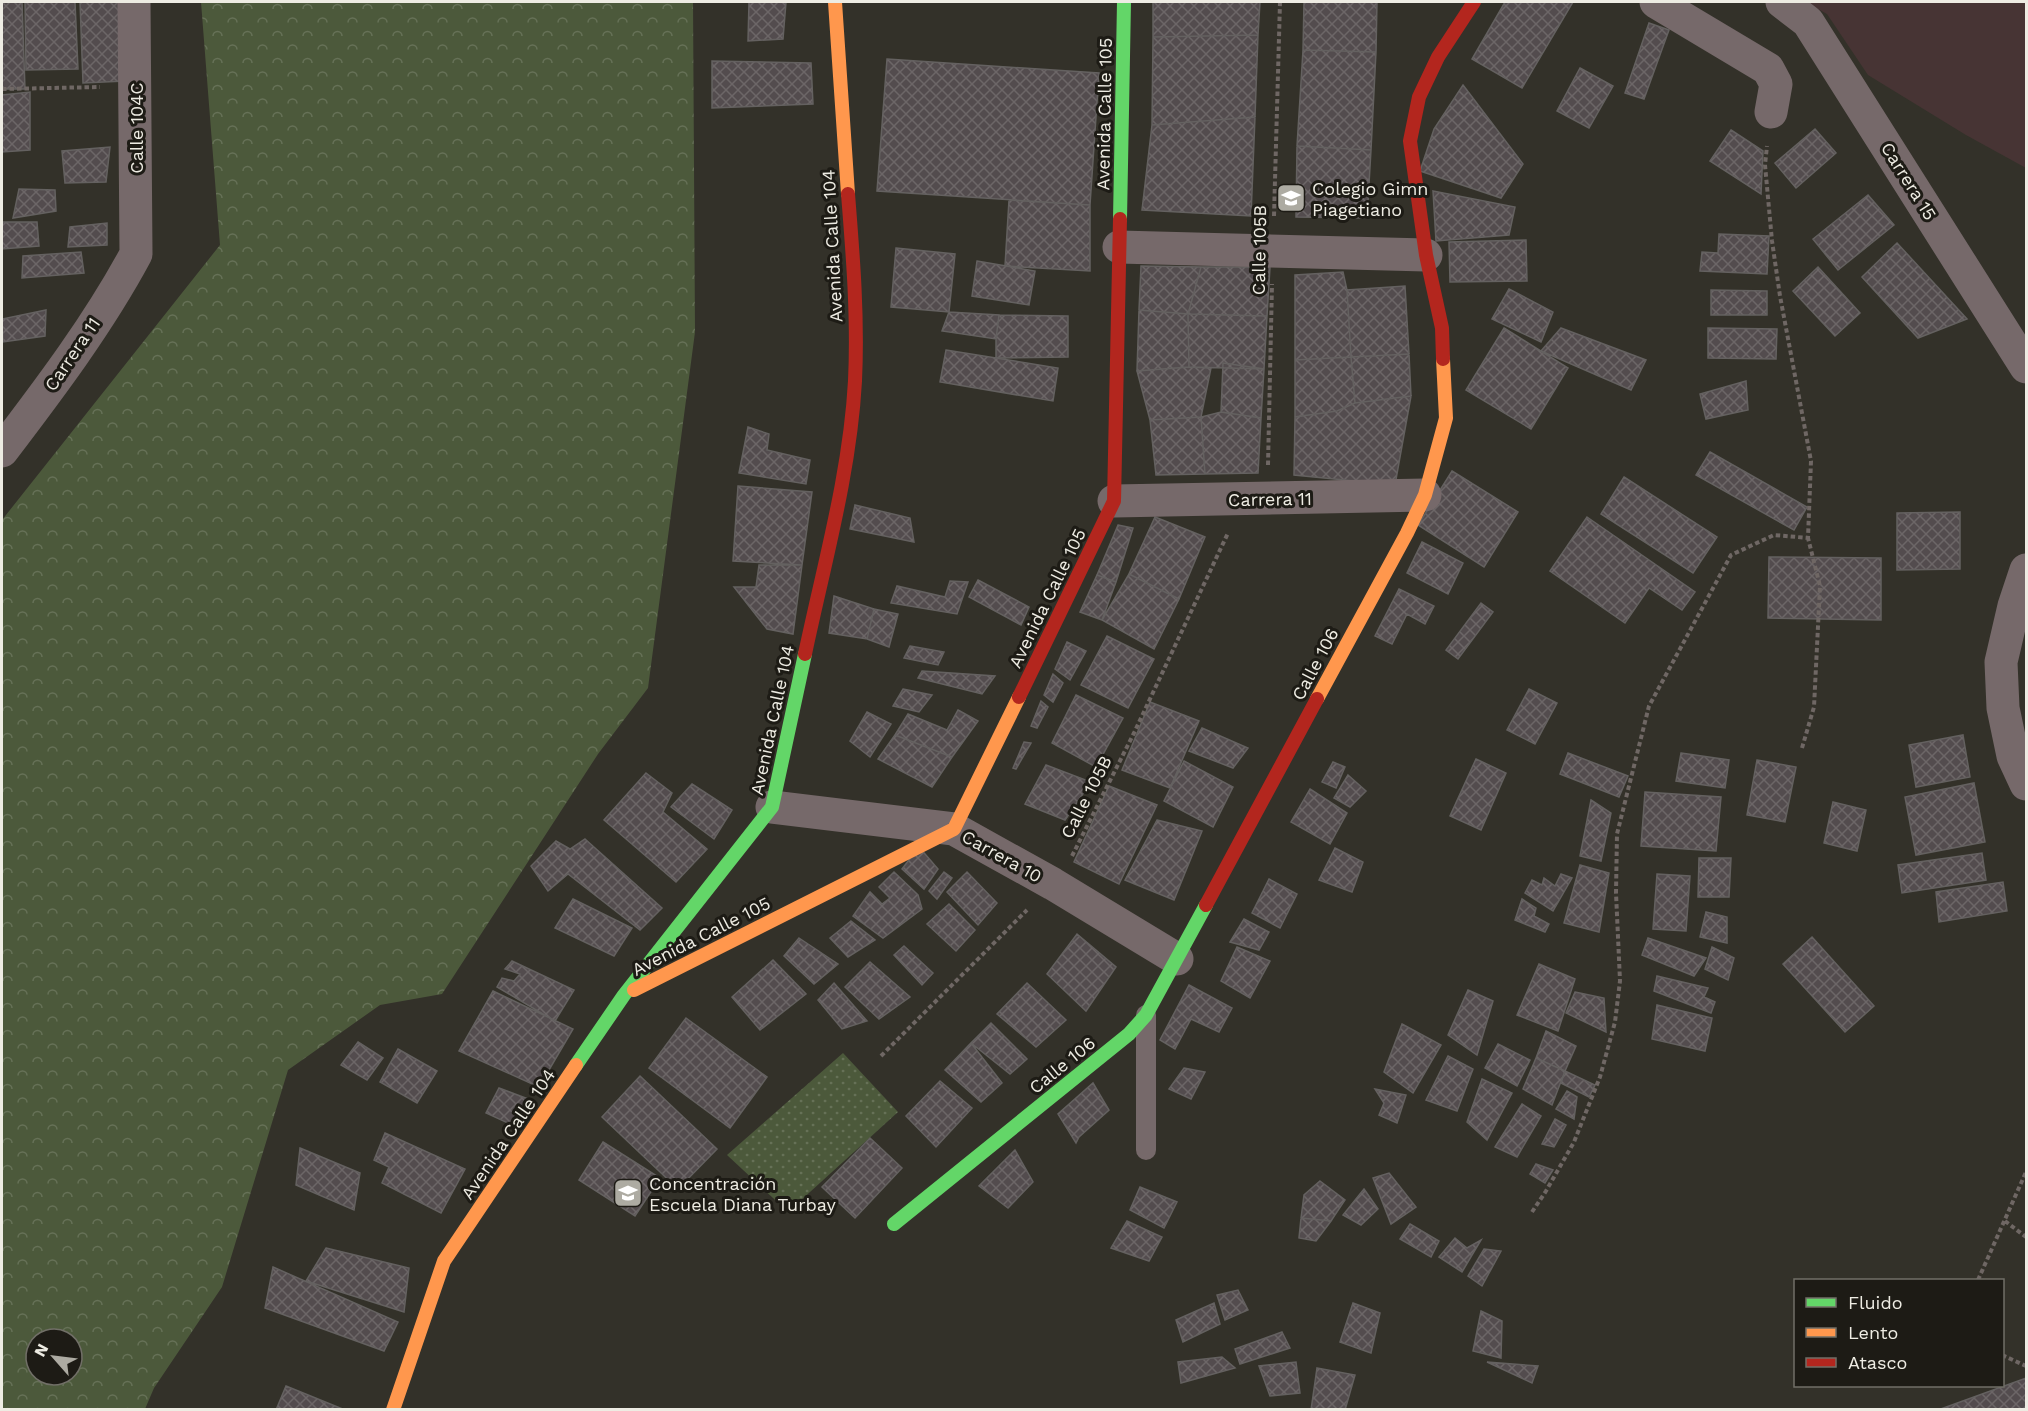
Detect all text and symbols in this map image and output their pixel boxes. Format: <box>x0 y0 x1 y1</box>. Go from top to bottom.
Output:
street label: Avenida Calle 105 <box>1092 38 1116 190</box>
street label: Calle 104C <box>126 82 147 174</box>
street label: Carrera 15 <box>1877 138 1941 224</box>
street label: Avenida Calle 104 <box>818 169 846 323</box>
place label: Colegio Gimn Piagetiano <box>1312 178 1428 220</box>
school or university icon: Colegio Gimn Piagetiano <box>1275 182 1307 214</box>
street label: Calle 105B <box>1248 205 1270 295</box>
street label: Carrera 11 <box>40 313 104 395</box>
street label: Carrera 11 <box>1228 488 1312 510</box>
street label: Avenida Calle 105 <box>1004 525 1090 671</box>
street label: Calle 106 <box>1287 624 1343 704</box>
street label: Avenida Calle 104 <box>746 643 798 797</box>
street label: Calle 105B <box>1056 752 1116 842</box>
street label: Carrera 10 <box>958 825 1046 887</box>
street label: Avenida Calle 105 <box>628 892 774 980</box>
street label: Calle 106 <box>1025 1032 1099 1098</box>
street label: Avenida Calle 104 <box>456 1065 560 1203</box>
place label: Concentración Escuela Diana Turbay <box>649 1173 836 1215</box>
school or university icon: Concentración Escuela Diana Turbay <box>612 1177 644 1209</box>
legend <box>1794 1279 2004 1387</box>
text: Fluido <box>1848 1292 1902 1313</box>
text: Lento <box>1848 1322 1898 1343</box>
north arrow <box>24 1327 84 1387</box>
text: N <box>30 1340 52 1360</box>
text: Atasco <box>1848 1352 1907 1373</box>

